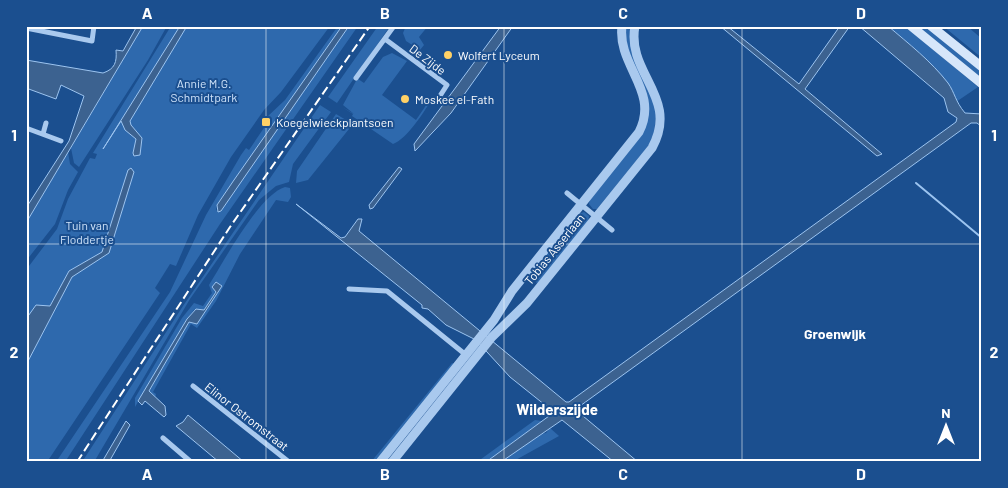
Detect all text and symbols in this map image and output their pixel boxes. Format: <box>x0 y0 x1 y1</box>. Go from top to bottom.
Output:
text: A <box>142 3 153 22</box>
text: B <box>380 3 390 22</box>
text: C <box>618 3 628 22</box>
text: D <box>856 3 866 22</box>
street label: De Zijde <box>407 41 449 77</box>
place label: Wolfert Lyceum <box>458 48 540 62</box>
marker: Wolfert Lyceum <box>442 49 454 61</box>
park label: Annie M.G. Schmidtpark <box>171 76 237 104</box>
place label: Moskee el-Fath <box>415 92 494 106</box>
marker: Moskee el-Fath <box>399 93 411 105</box>
place label: Koegelwieckplantsoen <box>276 115 394 129</box>
marker: Koegelwieckplantsoen <box>260 116 272 128</box>
text: 1 <box>11 125 17 144</box>
text: 1 <box>991 125 997 144</box>
street label: Tobias Asserlaan <box>521 211 587 287</box>
park label: Tuin van Floddertje <box>60 218 114 246</box>
district label: Groenwijk <box>804 325 867 342</box>
text: 2 <box>10 342 19 361</box>
text: 2 <box>990 342 999 361</box>
street label: Elinor Ostromstraat <box>202 379 292 453</box>
district label: Wilderszijde <box>516 400 598 418</box>
north arrow <box>920 400 970 450</box>
text: N <box>941 404 951 421</box>
text: A <box>142 464 153 483</box>
text: B <box>380 464 390 483</box>
text: C <box>618 464 628 483</box>
text: D <box>856 464 866 483</box>

